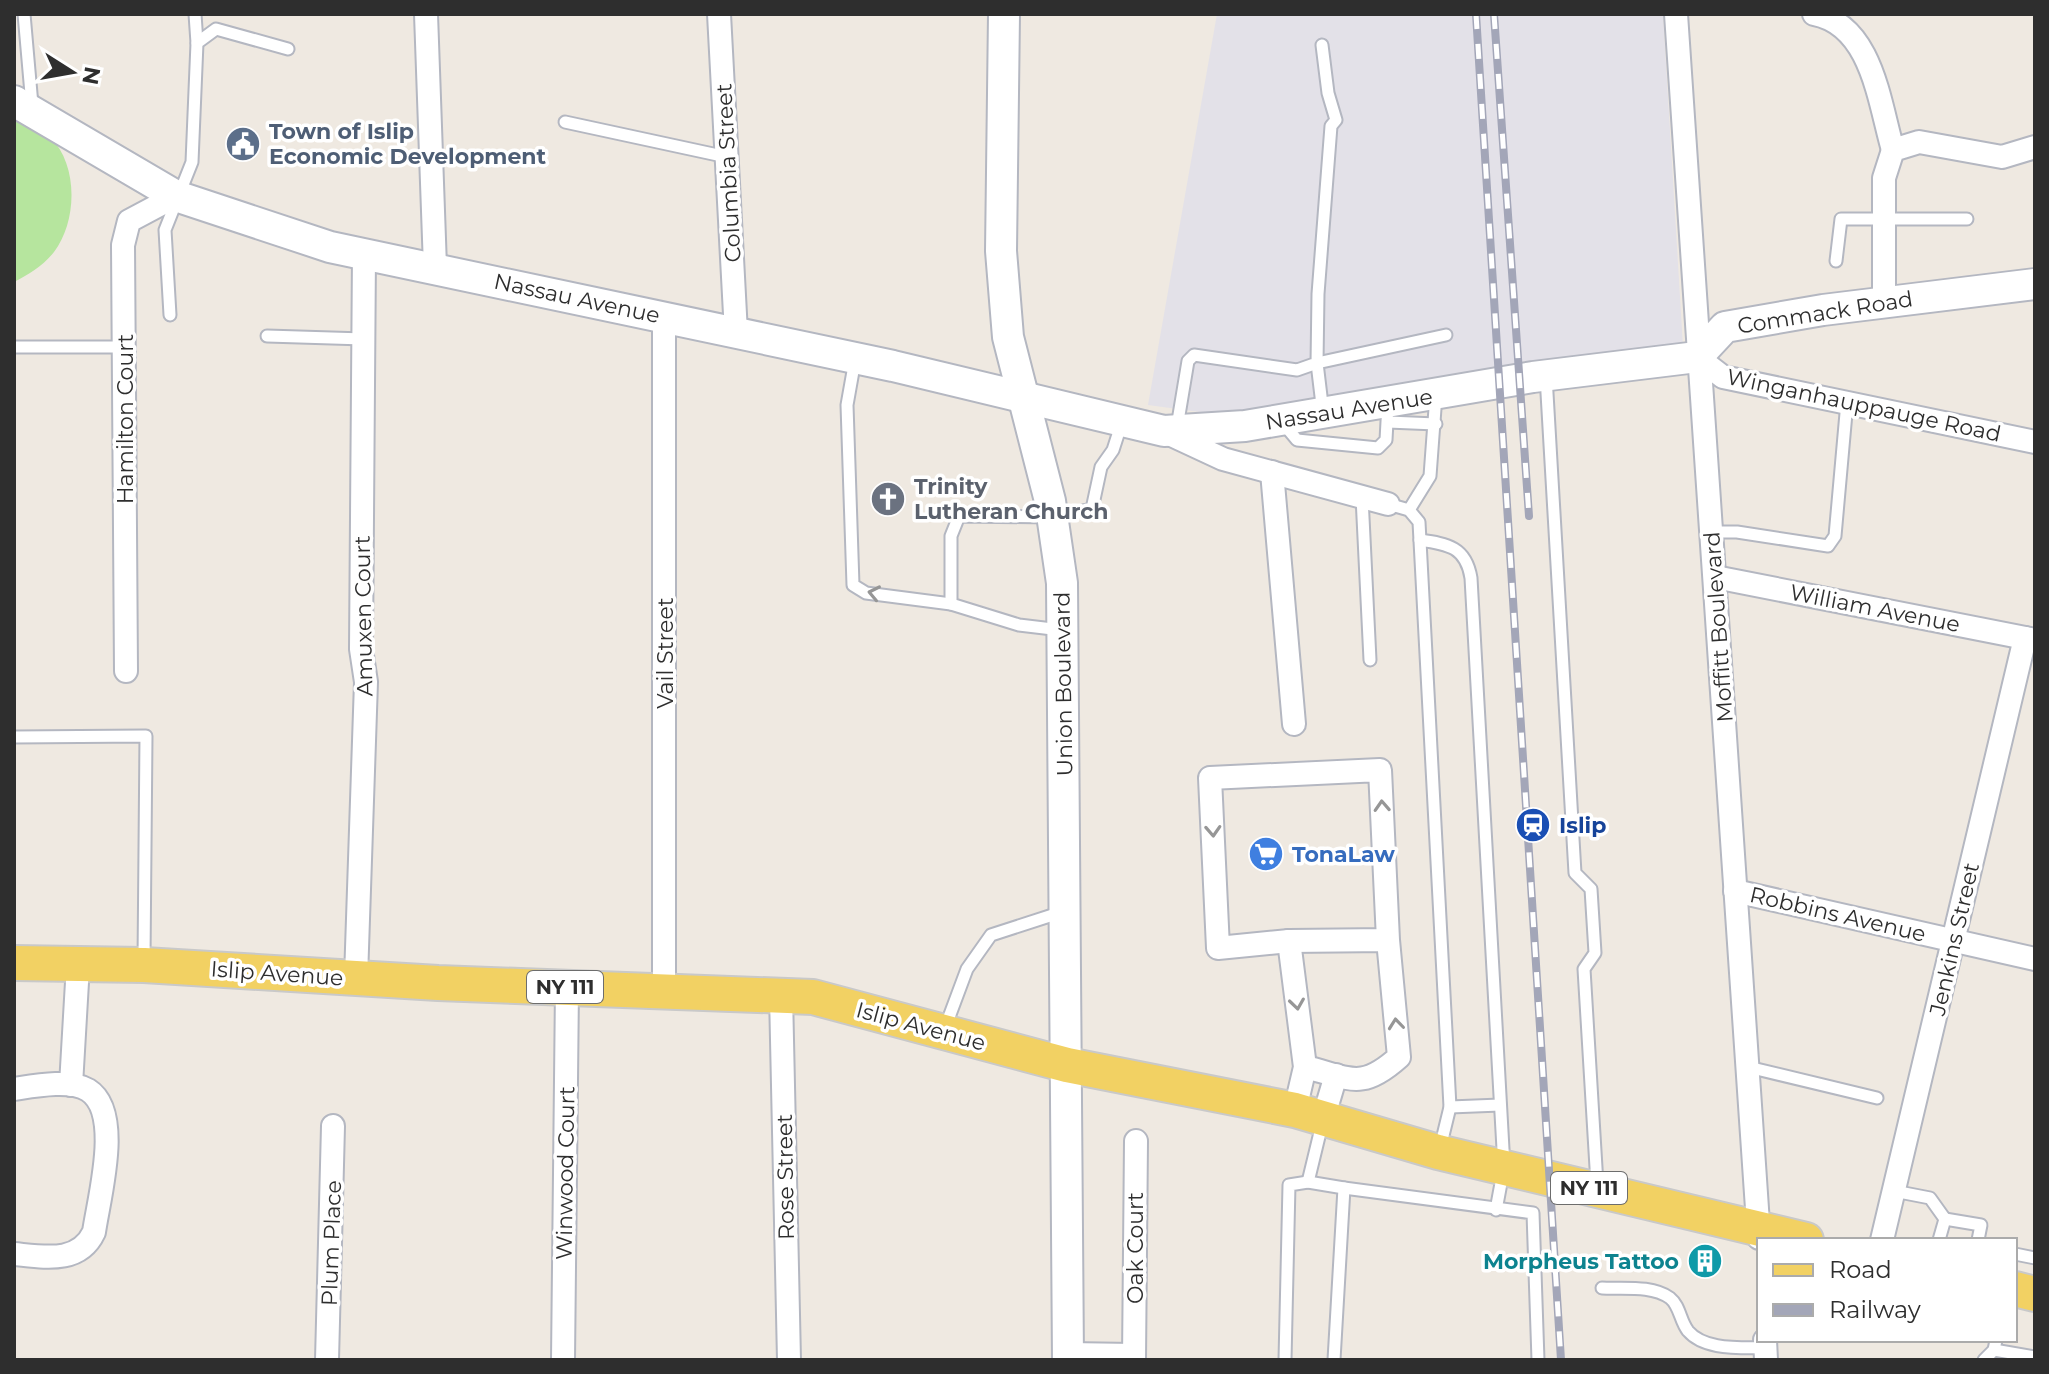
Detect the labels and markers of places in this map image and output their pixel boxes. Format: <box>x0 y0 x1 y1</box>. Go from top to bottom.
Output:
place label: Town of Islip Economic Development <box>269 118 547 170</box>
public building icon: Town of Islip Economic Development <box>224 125 262 163</box>
place label: Trinity Lutheran Church <box>914 473 1108 525</box>
church icon: Trinity Lutheran Church <box>869 480 907 518</box>
station icon: Islip <box>1514 806 1552 844</box>
place label: Islip <box>1559 812 1606 839</box>
supermarket icon: TonaLaw <box>1247 835 1285 873</box>
place label: TonaLaw <box>1292 841 1395 868</box>
building icon: Morpheus Tattoo <box>1686 1242 1724 1280</box>
place label: Morpheus Tattoo <box>1483 1248 1679 1275</box>

